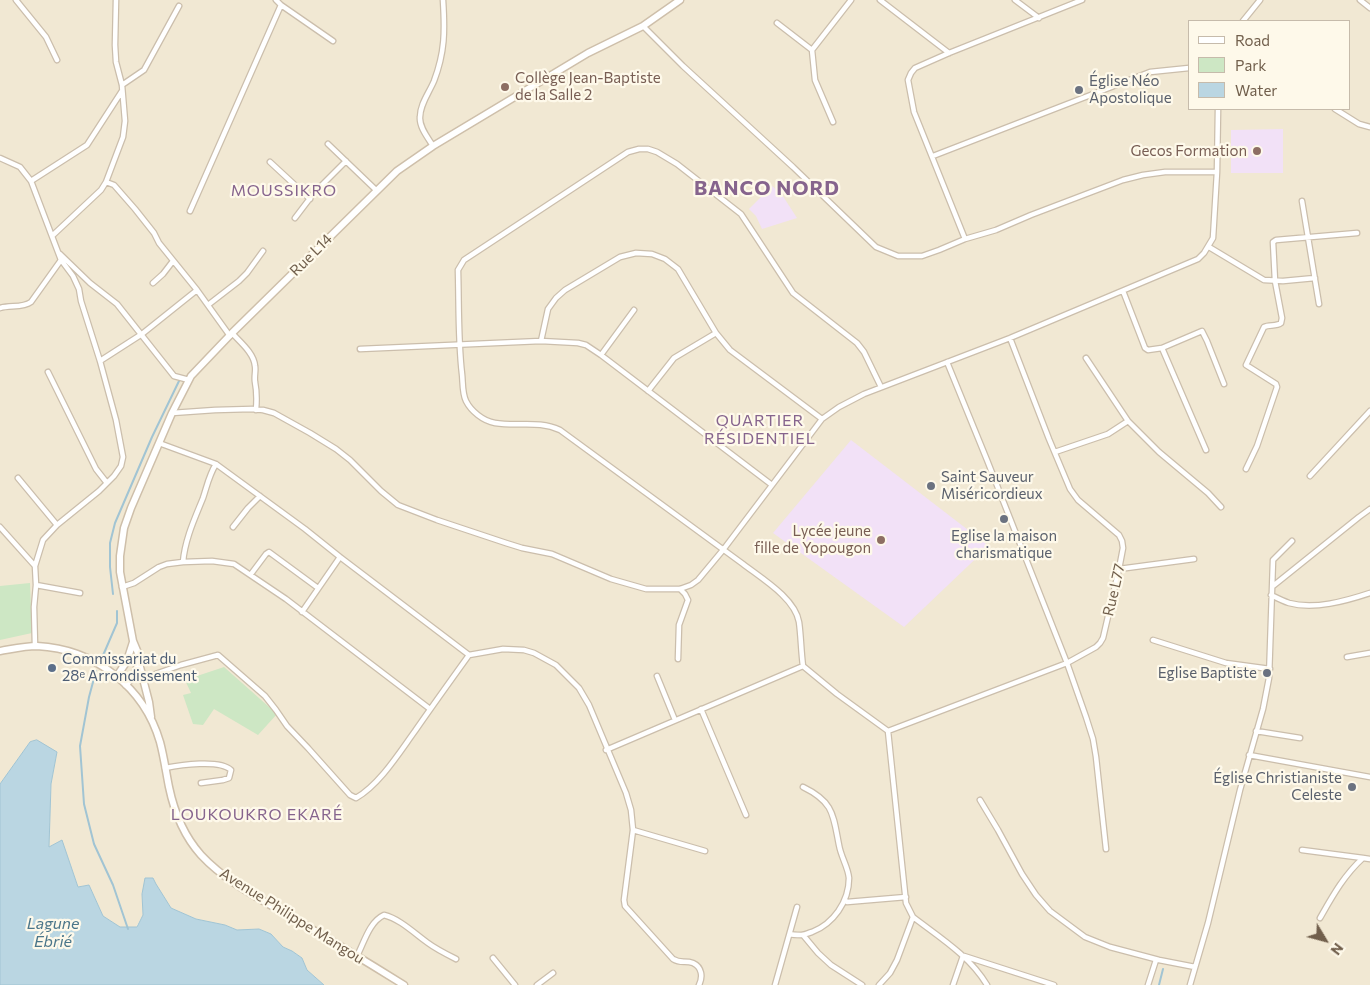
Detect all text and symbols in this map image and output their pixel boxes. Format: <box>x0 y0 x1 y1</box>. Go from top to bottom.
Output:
legend <box>1188 20 1350 110</box>
text: Road <box>1235 31 1270 49</box>
text: Park <box>1235 56 1266 74</box>
place label: Collège Jean-Baptiste de la Salle 2 <box>515 69 661 104</box>
place label: Église Néo Apostolique <box>1089 72 1172 107</box>
marker: Collège Jean-Baptiste de la Salle 2 <box>499 81 511 93</box>
text: Water <box>1235 81 1277 99</box>
marker: Église Néo Apostolique <box>1073 84 1085 96</box>
place label: Gecos Formation <box>1130 142 1247 160</box>
marker: Gecos Formation <box>1251 145 1263 157</box>
district label: BANCO NORD <box>693 176 841 200</box>
district label: MOUSSIKRO <box>230 181 338 201</box>
street label: Rue L14 <box>286 230 336 280</box>
district label: QUARTIER RÉSIDENTIEL <box>703 411 817 449</box>
place label: Saint Sauveur Miséricordieux <box>941 468 1043 503</box>
marker: Saint Sauveur Miséricordieux <box>925 480 937 492</box>
marker: Eglise la maison charismatique <box>998 513 1010 525</box>
place label: Lycée jeune fille de Yopougon <box>754 522 871 557</box>
place label: Eglise la maison charismatique <box>951 527 1057 562</box>
marker: Lycée jeune fille de Yopougon <box>875 534 887 546</box>
street label: Rue L77 <box>1099 562 1129 618</box>
place label: Commissariat du 28ᵉ Arrondissement <box>62 650 197 685</box>
marker: Commissariat du 28ᵉ Arrondissement <box>46 662 58 674</box>
place label: Eglise Baptiste <box>1158 664 1257 682</box>
marker: Eglise Baptiste <box>1261 667 1273 679</box>
place label: Église Christianiste Celeste <box>1213 769 1342 804</box>
marker: Église Christianiste Celeste <box>1346 781 1358 793</box>
district label: LOUKOUKRO EKARÉ <box>169 805 345 825</box>
street label: Avenue Philippe Mangou <box>216 864 368 968</box>
water label: Lagune Ébrié <box>27 914 79 952</box>
north arrow <box>1300 915 1350 965</box>
text: N <box>1327 940 1347 959</box>

